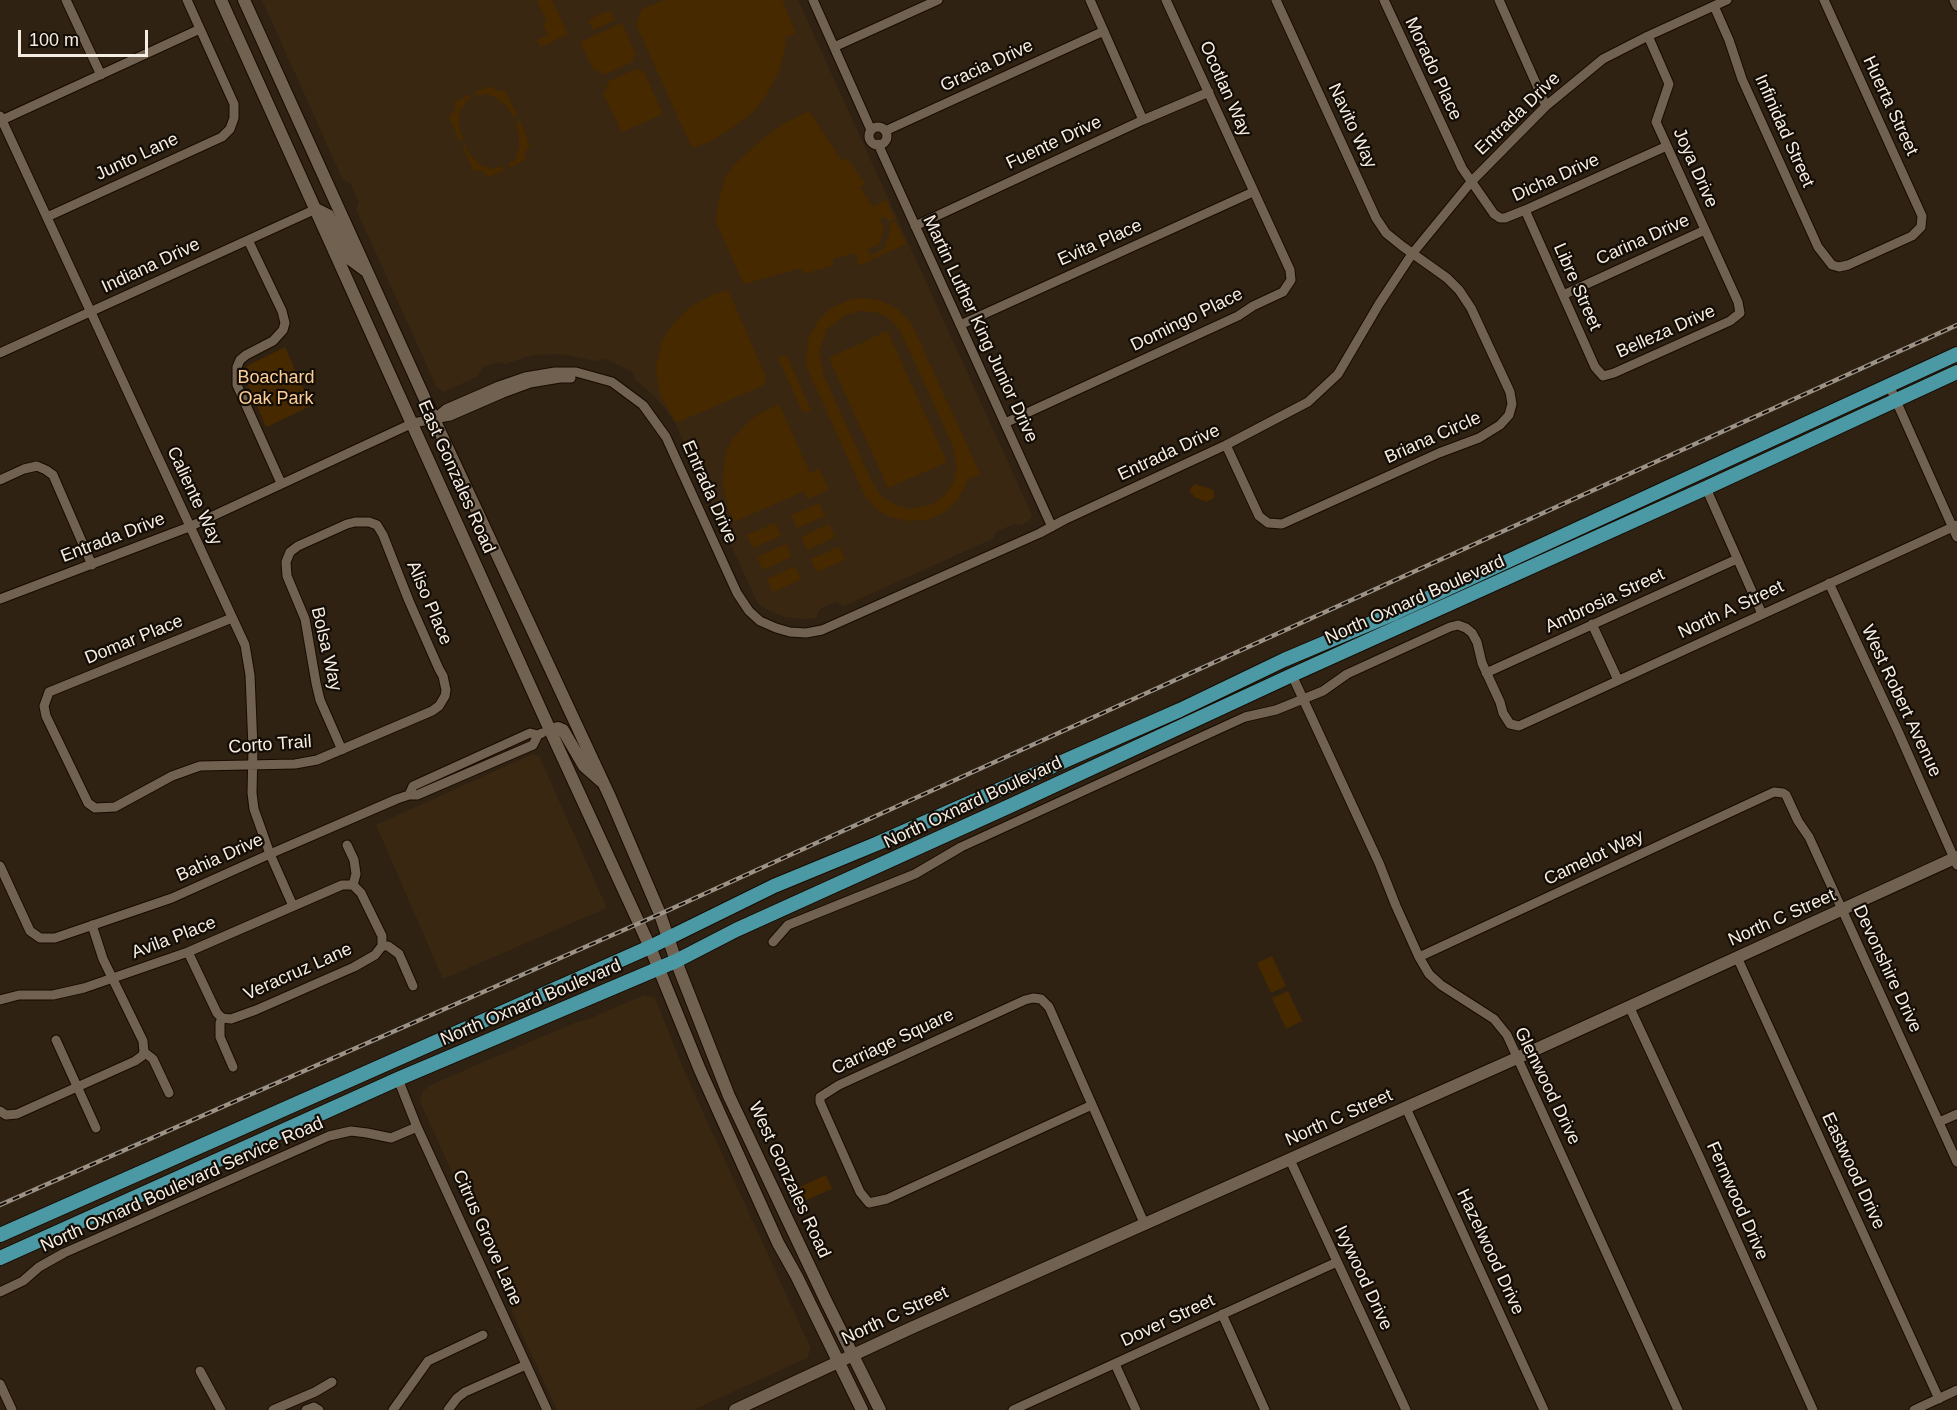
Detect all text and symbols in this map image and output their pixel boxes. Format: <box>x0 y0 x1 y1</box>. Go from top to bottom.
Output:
street label: Morado Place <box>1400 14 1466 124</box>
scale bar <box>21 18 152 56</box>
text: 100 m <box>29 30 79 50</box>
street label: Gracia Drive <box>937 35 1037 97</box>
street label: Ocotlan Way <box>1194 38 1256 140</box>
street label: Huerta Street <box>1858 53 1922 159</box>
street label: Entrada Drive <box>1471 68 1565 160</box>
street label: Infinidad Street <box>1750 71 1818 191</box>
street label: Navito Way <box>1323 80 1381 172</box>
street label: Fuente Drive <box>1003 111 1105 175</box>
street label: Joya Drive <box>1668 125 1722 211</box>
street label: Junto Lane <box>92 128 182 186</box>
street label: Dicha Drive <box>1509 149 1603 207</box>
street label: Carina Drive <box>1593 210 1693 270</box>
street label: Martin Luther King Junior Drive <box>918 212 1042 446</box>
street label: Evita Place <box>1054 215 1146 271</box>
street label: Indiana Drive <box>98 234 204 298</box>
street label: Libre Street <box>1548 240 1606 334</box>
street label: Domingo Place <box>1127 284 1247 356</box>
street label: Belleza Drive <box>1613 301 1719 363</box>
park label: Boachard Oak Park <box>237 367 315 410</box>
street label: East Gonzales Road <box>413 397 499 557</box>
street label: Briana Circle <box>1382 407 1484 469</box>
street label: Entrada Drive <box>1115 420 1223 486</box>
street label: Entrada Drive <box>677 437 741 547</box>
street label: Caliente Way <box>162 443 226 549</box>
street label: Entrada Drive <box>58 508 168 568</box>
street label: North Oxnard Boulevard <box>1322 551 1508 649</box>
street label: Aliso Place <box>402 558 456 648</box>
street label: Ambrosia Street <box>1542 564 1668 638</box>
street label: North A Street <box>1675 576 1787 644</box>
street label: Bolsa Way <box>306 605 346 693</box>
street label: Domar Place <box>82 611 186 669</box>
street label: West Robert Avenue <box>1856 621 1946 781</box>
street label: Corto Trail <box>228 731 312 759</box>
street label: North Oxnard Boulevard <box>880 752 1066 854</box>
street label: Camelot Way <box>1541 826 1647 890</box>
street label: Bahia Drive <box>173 829 267 887</box>
street label: North C Street <box>1725 885 1839 951</box>
street label: Devonshire Drive <box>1848 902 1926 1036</box>
street label: Avila Place <box>129 912 219 964</box>
street label: Veracruz Lane <box>241 939 355 1005</box>
street label: North Oxnard Boulevard <box>437 955 625 1051</box>
street label: Carriage Square <box>829 1004 957 1080</box>
street label: Glenwood Drive <box>1509 1024 1585 1148</box>
street label: North C Street <box>1282 1085 1396 1151</box>
street label: West Gonzales Road <box>743 1099 835 1261</box>
street label: Eastwood Drive <box>1817 1109 1889 1233</box>
street label: North Oxnard Boulevard Service Road <box>37 1113 327 1257</box>
street label: Fernwood Drive <box>1701 1139 1773 1263</box>
street label: Citrus Grove Lane <box>447 1167 527 1309</box>
street label: Hazelwood Drive <box>1451 1186 1529 1318</box>
street label: Ivywood Drive <box>1329 1222 1397 1334</box>
street label: North C Street <box>838 1282 952 1350</box>
street label: Dover Street <box>1118 1290 1218 1352</box>

